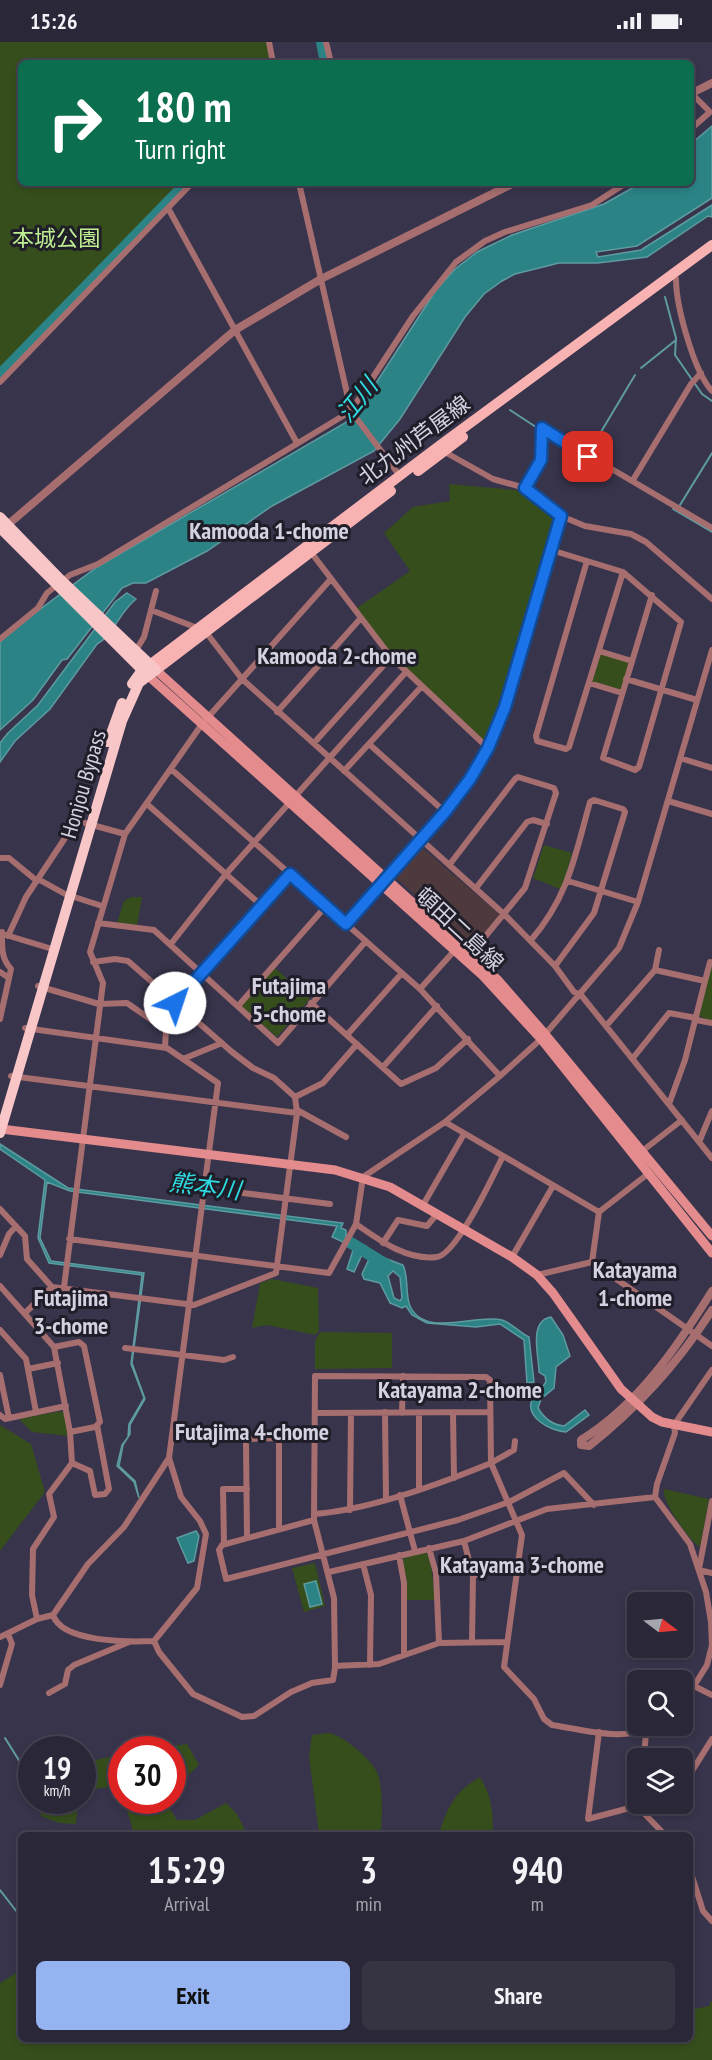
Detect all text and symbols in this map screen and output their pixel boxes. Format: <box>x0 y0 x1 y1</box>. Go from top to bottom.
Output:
text: 15:26 <box>30 7 78 35</box>
text: 180 m <box>135 79 232 134</box>
icon: right <box>36 84 114 162</box>
text: Turn right <box>135 132 226 166</box>
park label: 本城公園 <box>12 224 100 252</box>
water label: 江川 <box>330 369 386 428</box>
street label: 北九州芦屋線 <box>353 389 475 491</box>
pin <box>562 431 613 482</box>
icon: arrive <box>571 440 604 473</box>
district label: Kamooda 1-chome <box>189 515 349 546</box>
district label: Kamooda 2-chome <box>257 640 417 671</box>
street label: Honjou Bypass <box>54 727 112 841</box>
street label: 頓田二島線 <box>410 881 510 977</box>
district label: Futajima 5-chome <box>252 970 326 1029</box>
position arrow <box>143 971 207 1035</box>
water label: 熊本川 <box>167 1166 246 1206</box>
district label: Katayama 1-chome <box>593 1254 677 1313</box>
district label: Futajima 3-chome <box>34 1282 108 1341</box>
district label: Katayama 2-chome <box>378 1374 542 1405</box>
district label: Futajima 4-chome <box>175 1416 329 1447</box>
district label: Katayama 3-chome <box>440 1549 604 1580</box>
north arrow <box>627 1592 693 1658</box>
map controls <box>627 1592 693 1814</box>
button: search <box>627 1670 693 1736</box>
speed limit sign: 30 <box>108 1736 186 1814</box>
text: 19 <box>43 1748 71 1787</box>
button: layers <box>627 1748 693 1814</box>
text: km/h <box>44 1781 70 1800</box>
text: 15:29 <box>148 1846 226 1893</box>
text: 3 <box>360 1846 377 1893</box>
text: 940 <box>512 1846 563 1893</box>
text: Arrival <box>164 1891 209 1917</box>
text: min <box>356 1891 382 1917</box>
text: m <box>531 1891 544 1917</box>
button: Exit <box>36 1961 350 2030</box>
button: Share <box>362 1961 675 2030</box>

